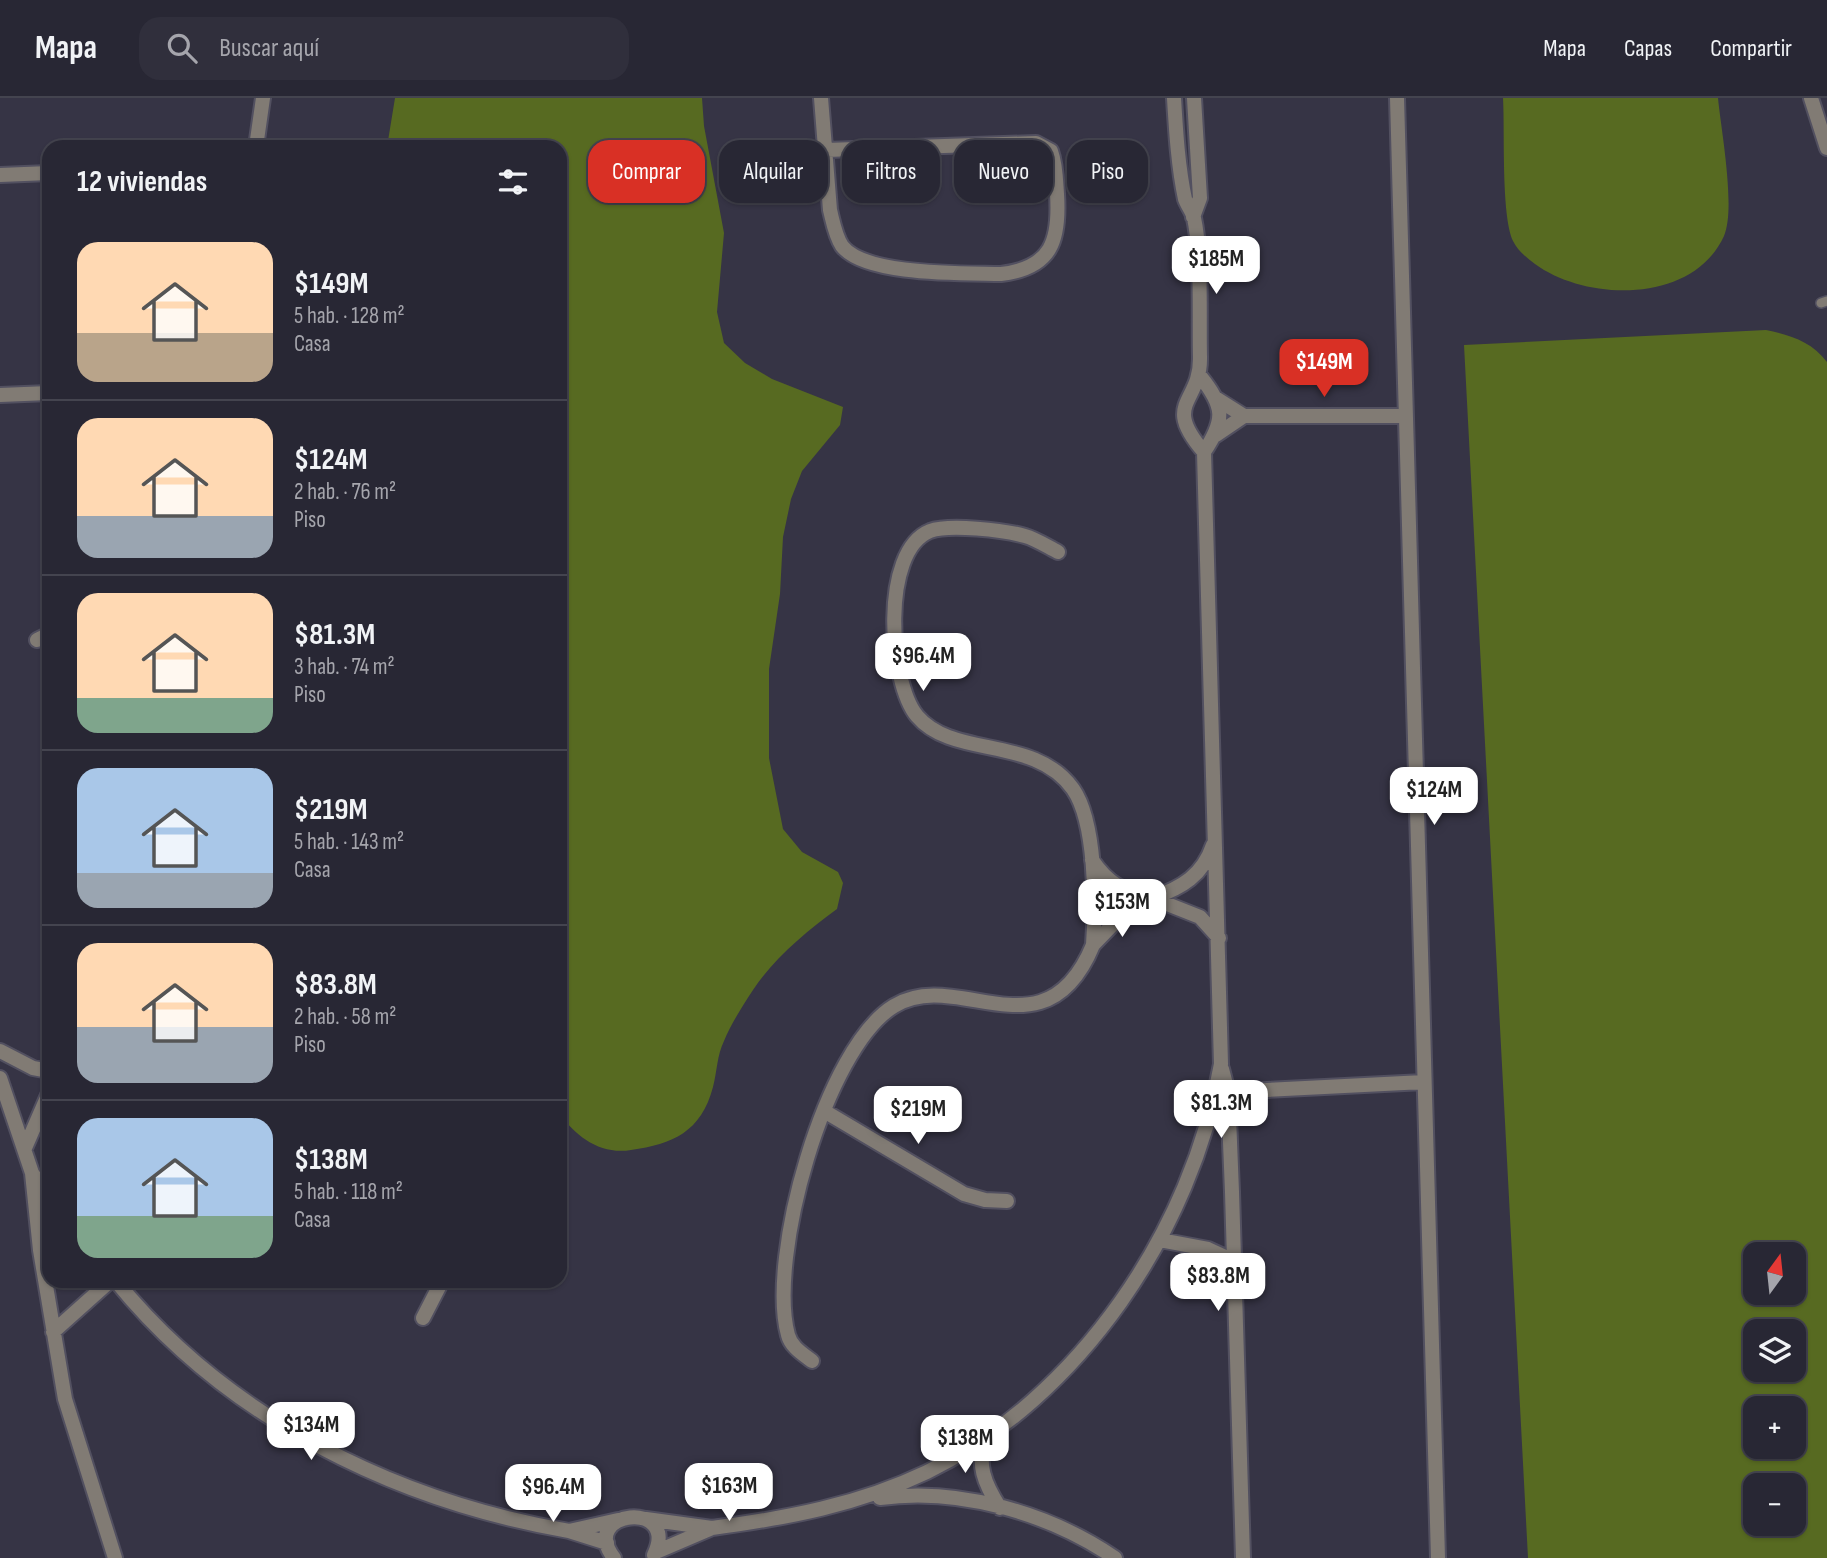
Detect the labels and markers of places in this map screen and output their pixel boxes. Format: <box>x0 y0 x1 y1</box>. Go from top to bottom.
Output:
pin: $185M <box>1167 236 1265 296</box>
pin: $149M <box>1275 340 1373 399</box>
pin: $96.4M <box>866 634 980 693</box>
pin: $124M <box>1385 768 1483 827</box>
pin: $153M <box>1073 880 1171 939</box>
pin: $81.3M <box>1164 1080 1278 1140</box>
pin: $219M <box>869 1086 967 1146</box>
pin: $83.8M <box>1161 1254 1275 1313</box>
pin: $134M <box>262 1402 360 1462</box>
pin: $138M <box>916 1416 1014 1475</box>
pin: $96.4M <box>496 1464 610 1524</box>
pin: $163M <box>680 1464 778 1523</box>

